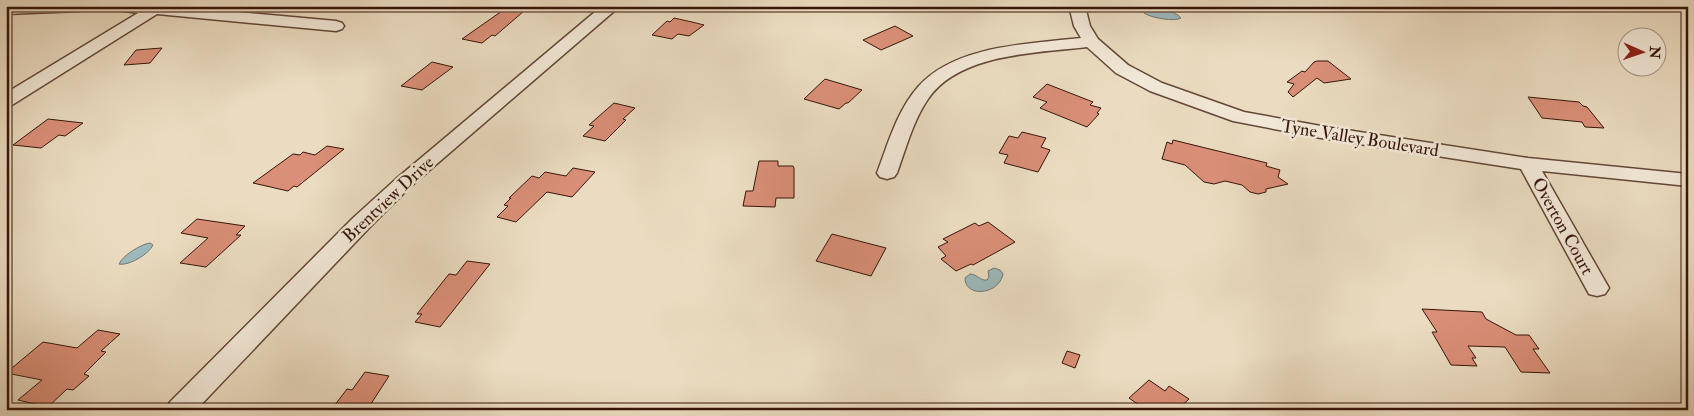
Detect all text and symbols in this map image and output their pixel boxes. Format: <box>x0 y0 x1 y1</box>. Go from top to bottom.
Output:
north arrow <box>1616 28 1666 78</box>
text: N <box>1646 45 1663 59</box>
street label: Tyne Valley Boulevard <box>1279 115 1441 162</box>
street label: Brentview Drive <box>338 151 439 248</box>
street label: Overton Court <box>1526 174 1599 279</box>

